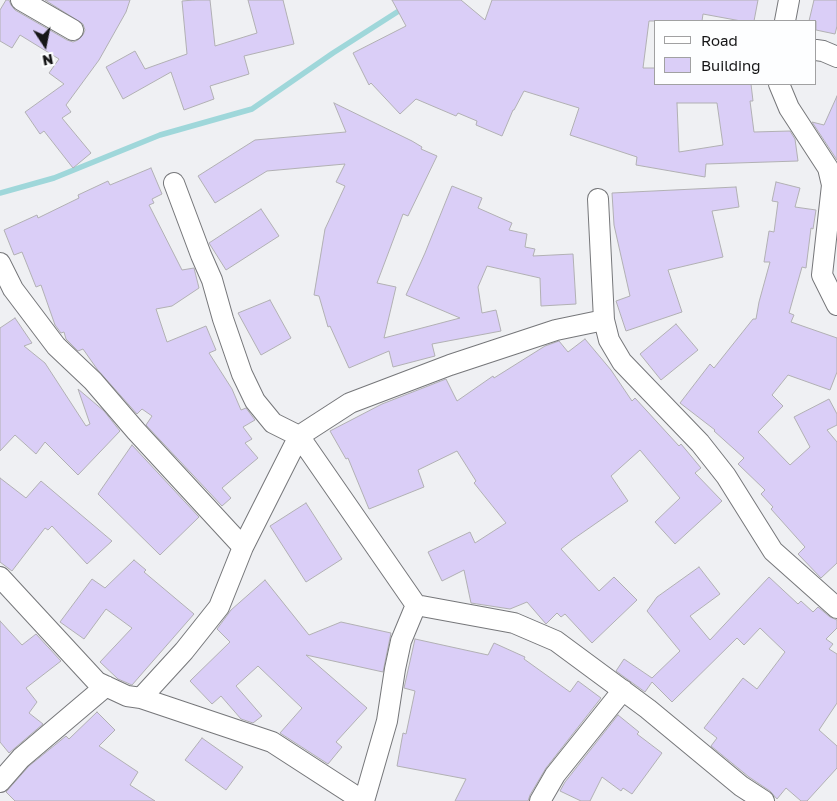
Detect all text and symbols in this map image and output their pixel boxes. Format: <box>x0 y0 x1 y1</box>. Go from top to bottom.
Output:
north arrow <box>20 20 70 70</box>
legend <box>654 20 817 85</box>
text: Road <box>701 31 738 49</box>
text: N <box>41 51 55 70</box>
text: Building <box>701 56 761 74</box>

